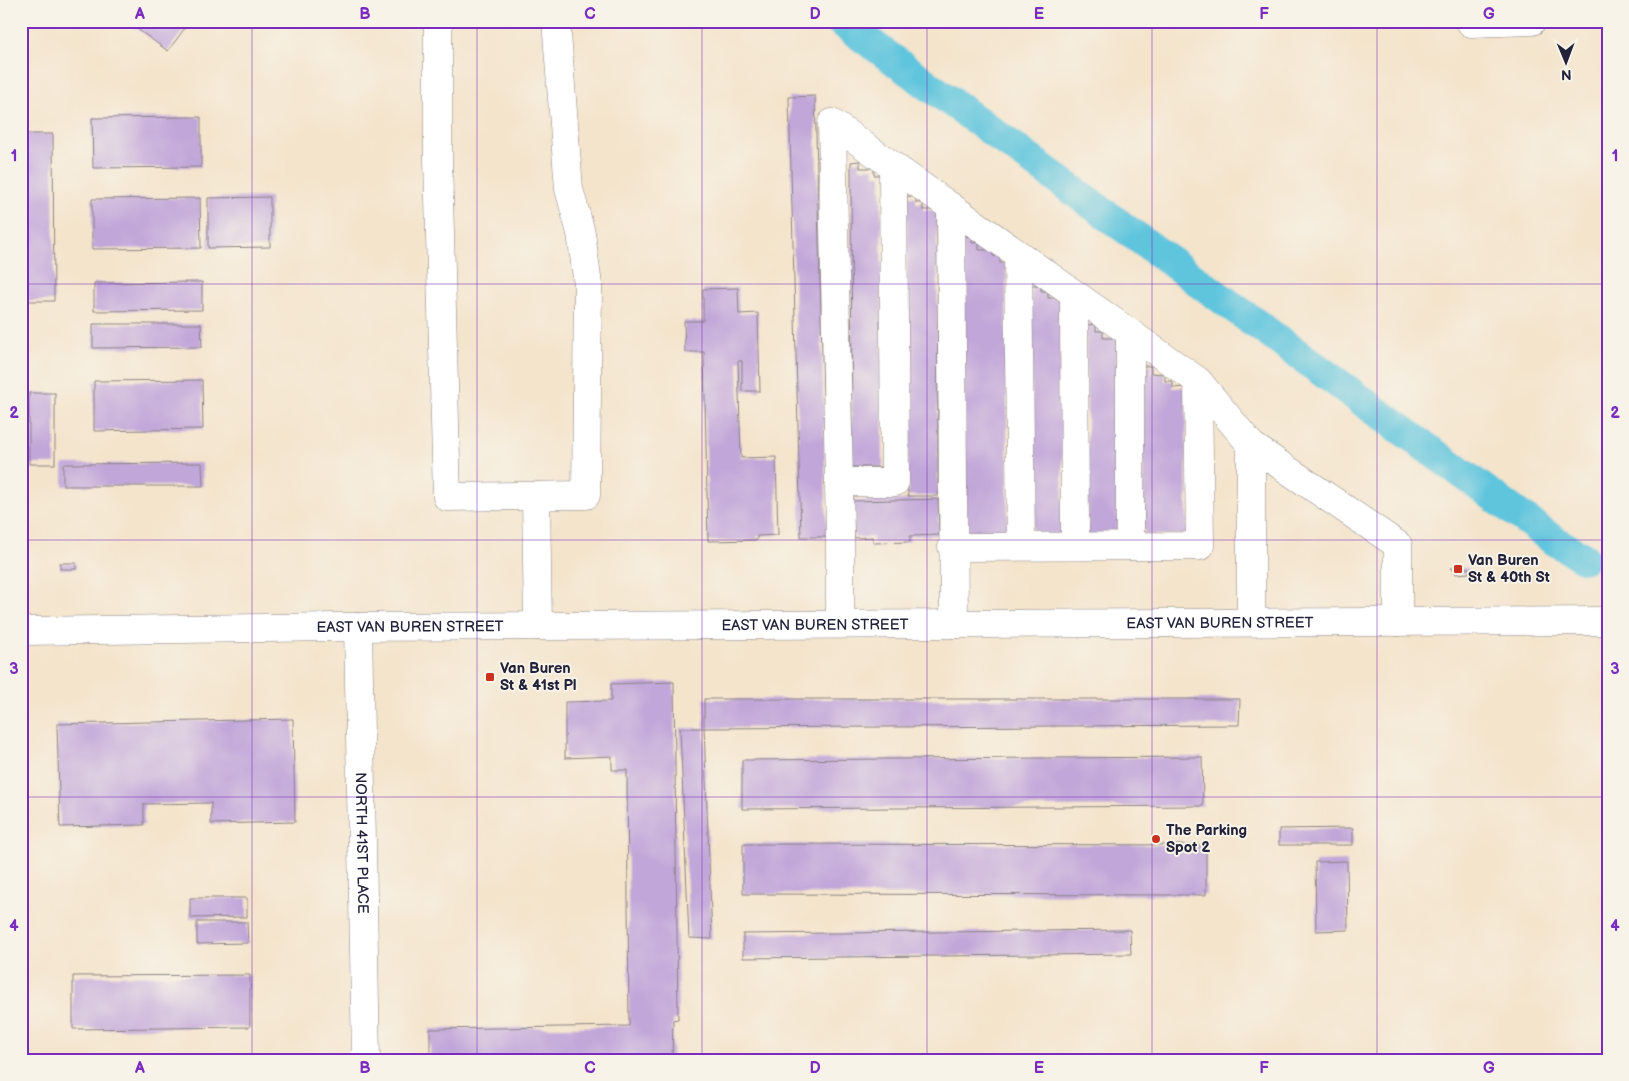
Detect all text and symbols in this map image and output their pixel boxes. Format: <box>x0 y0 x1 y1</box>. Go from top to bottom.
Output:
text: A <box>134 5 145 24</box>
text: B <box>359 5 371 24</box>
text: C <box>584 5 596 24</box>
text: D <box>809 5 821 24</box>
text: E <box>1034 5 1044 24</box>
text: F <box>1259 5 1269 24</box>
text: G <box>1483 5 1495 24</box>
north arrow <box>1542 38 1592 88</box>
text: N <box>1561 66 1572 83</box>
text: 1 <box>11 147 17 166</box>
text: 1 <box>1612 147 1618 166</box>
text: 2 <box>9 404 19 423</box>
text: 2 <box>1610 404 1620 423</box>
place label: Van Buren St & 40th St <box>1468 551 1550 587</box>
marker: Van Buren St & 40th St <box>1452 563 1464 575</box>
street label: EAST VAN BUREN STREET <box>1126 613 1314 633</box>
street label: EAST VAN BUREN STREET <box>721 615 909 635</box>
street label: EAST VAN BUREN STREET <box>316 617 504 637</box>
place label: Van Buren St & 41st Pl <box>500 659 577 695</box>
text: 3 <box>9 660 19 679</box>
text: 3 <box>1610 660 1620 679</box>
marker: Van Buren St & 41st Pl <box>484 671 496 683</box>
street label: NORTH 41ST PLACE <box>351 772 372 914</box>
place label: The Parking Spot 2 <box>1166 821 1247 857</box>
marker: The Parking Spot 2 <box>1150 833 1162 845</box>
text: 4 <box>9 917 19 936</box>
text: 4 <box>1610 917 1620 936</box>
text: A <box>134 1059 145 1078</box>
text: B <box>359 1059 371 1078</box>
text: C <box>584 1059 596 1078</box>
text: D <box>809 1059 821 1078</box>
text: E <box>1034 1059 1044 1078</box>
text: F <box>1259 1059 1269 1078</box>
text: G <box>1483 1059 1495 1078</box>

